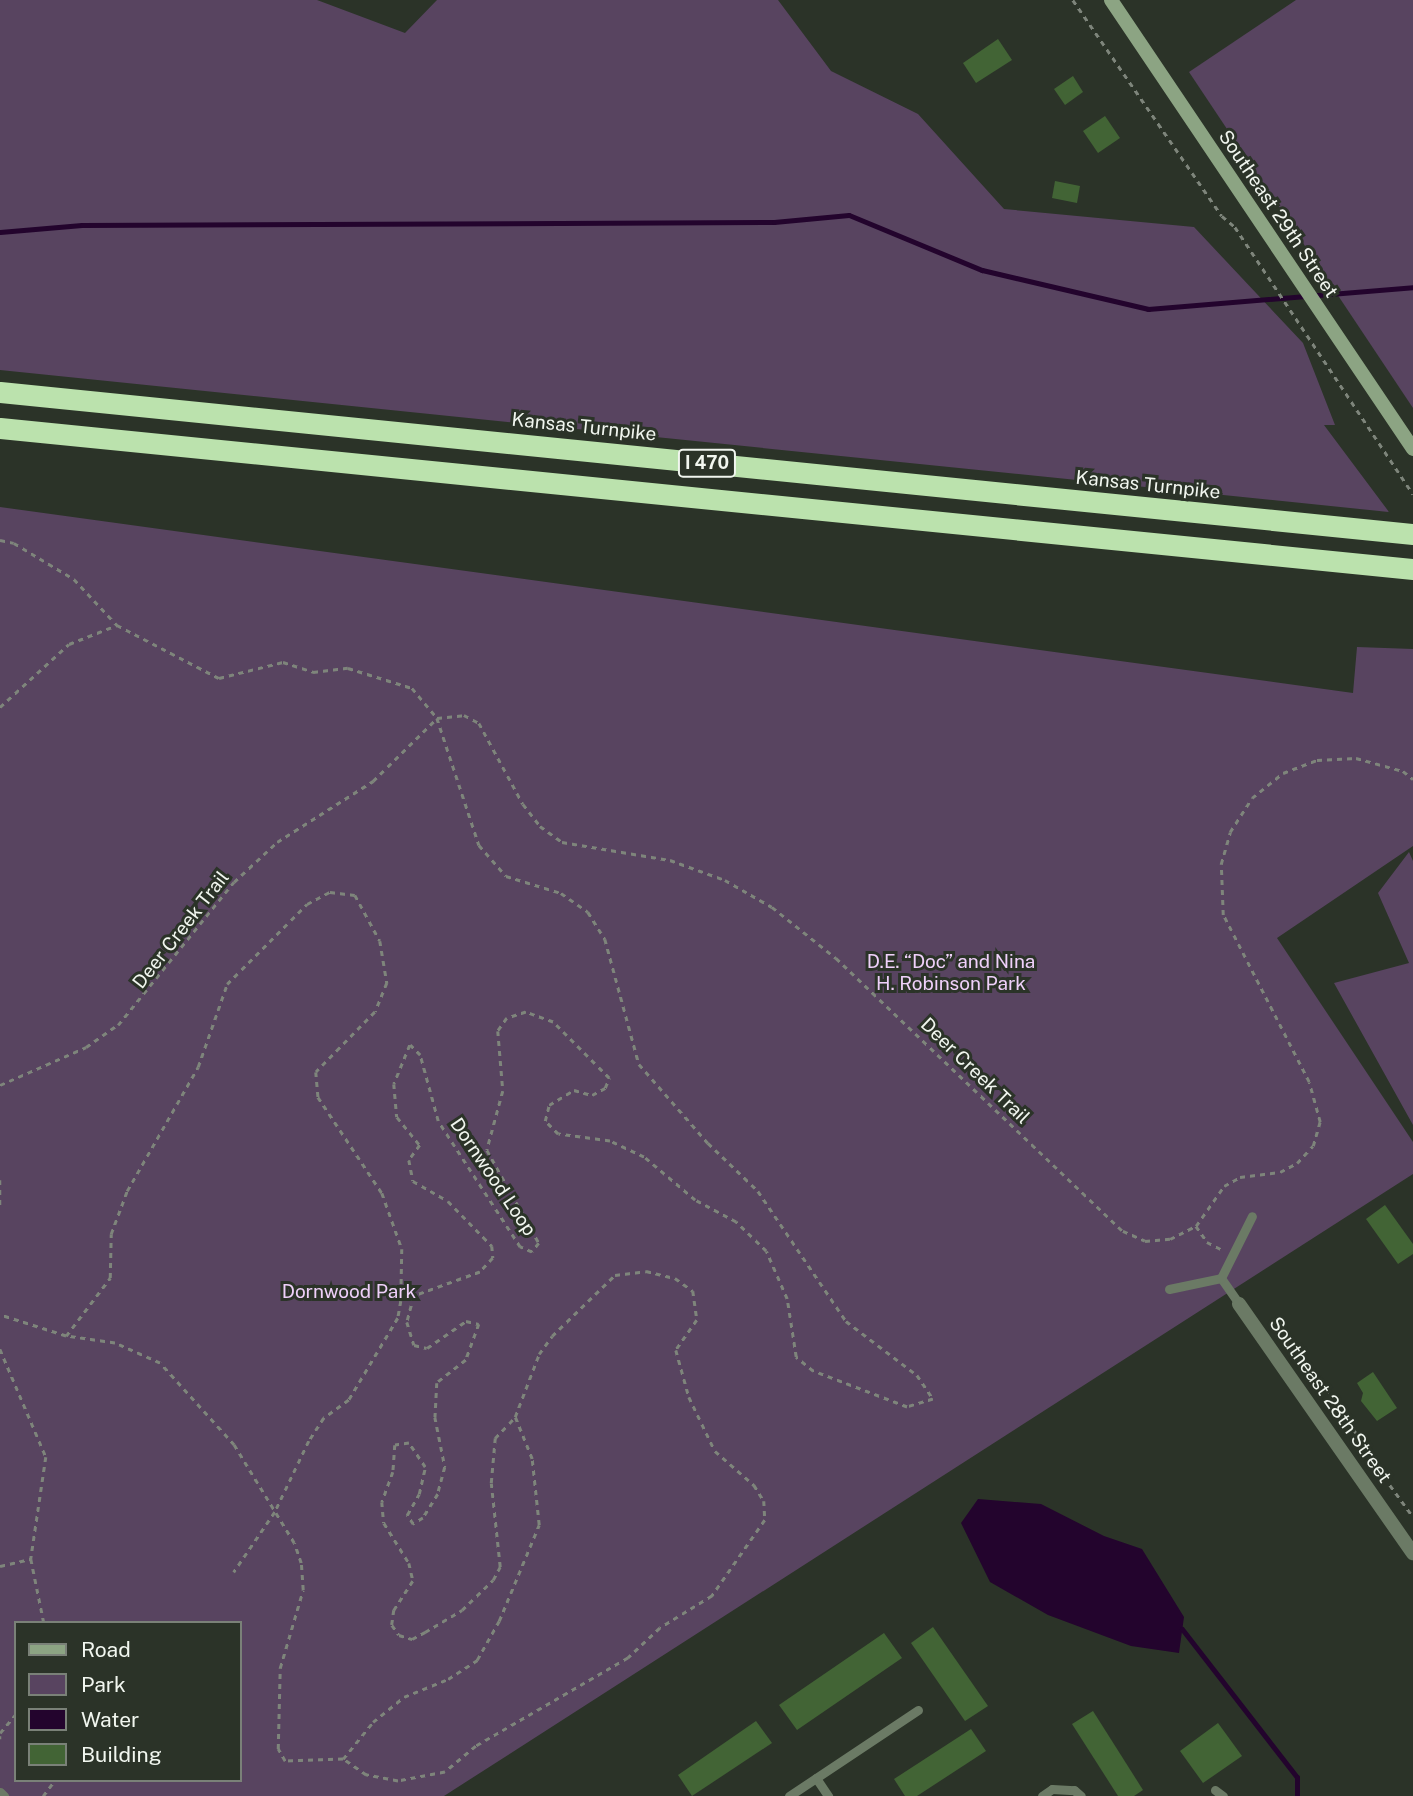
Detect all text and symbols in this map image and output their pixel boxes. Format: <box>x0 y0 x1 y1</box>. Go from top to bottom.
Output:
street label: Southeast 29th Street <box>1213 126 1343 302</box>
street label: Kansas Turnpike <box>511 408 657 446</box>
road number: I 470 <box>677 448 737 477</box>
street label: Kansas Turnpike <box>1075 466 1221 504</box>
street label: Deer Creek Trail <box>128 867 234 993</box>
park label: D.E. “Doc” and Nina H. Robinson Park <box>866 951 1036 995</box>
street label: Deer Creek Trail <box>916 1013 1034 1129</box>
street label: Dornwood Loop <box>445 1114 541 1240</box>
park label: Dornwood Park <box>282 1281 416 1303</box>
street label: Southeast 28th Street <box>1264 1313 1396 1487</box>
legend <box>14 1621 242 1782</box>
text: Road <box>81 1637 131 1662</box>
text: Park <box>81 1672 126 1697</box>
text: Water <box>81 1707 139 1732</box>
text: Building <box>81 1742 162 1767</box>

